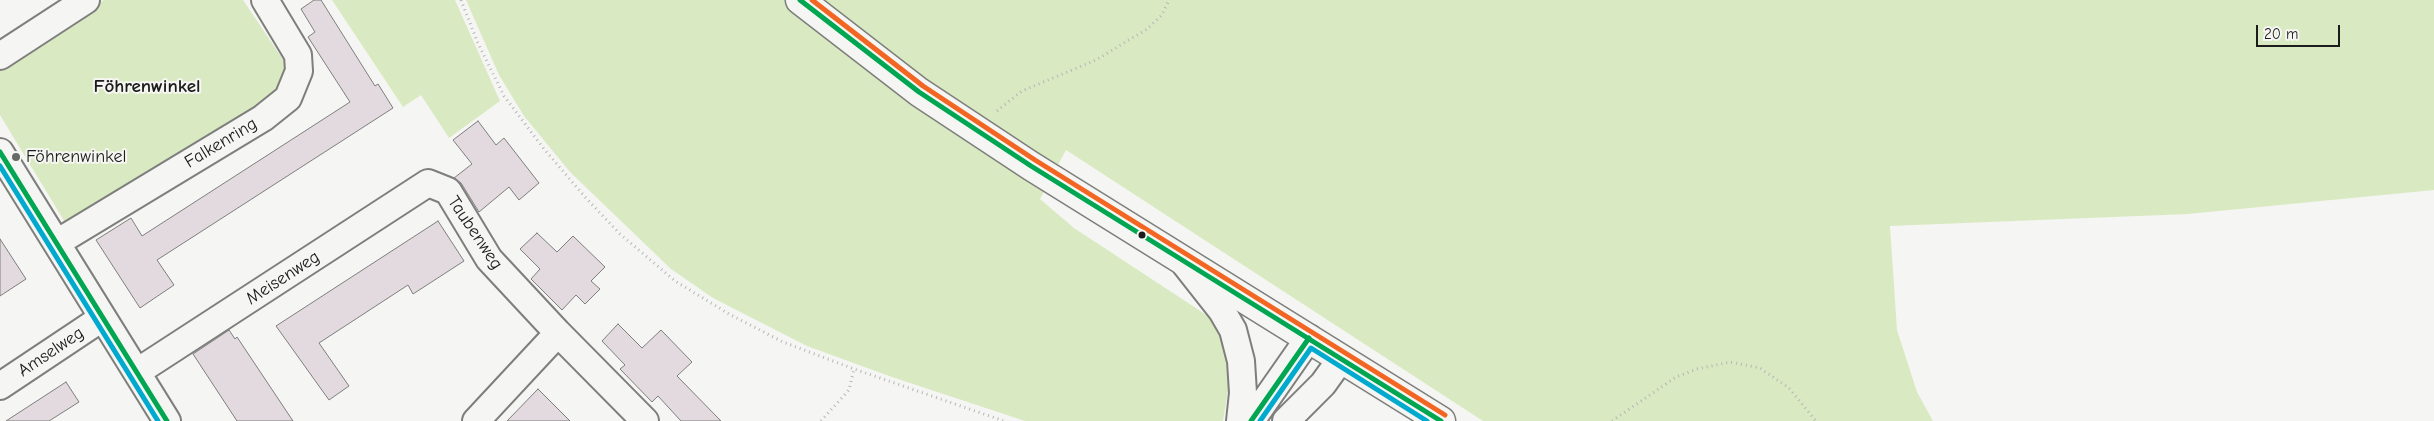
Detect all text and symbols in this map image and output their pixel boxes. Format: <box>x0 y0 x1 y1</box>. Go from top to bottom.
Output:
scale bar <box>2259 15 2343 47</box>
text: 20 m <box>2264 25 2298 43</box>
district label: Föhrenwinkel <box>93 76 201 98</box>
street label: Falkenring <box>181 113 261 173</box>
place label: Föhrenwinkel <box>26 146 126 168</box>
marker: Föhrenwinkel <box>10 151 22 163</box>
street label: Taubenweg <box>443 192 507 274</box>
unlabelled marker <box>1137 230 1147 240</box>
street label: Meisenweg <box>242 246 324 310</box>
street label: Amselweg <box>14 322 88 382</box>

